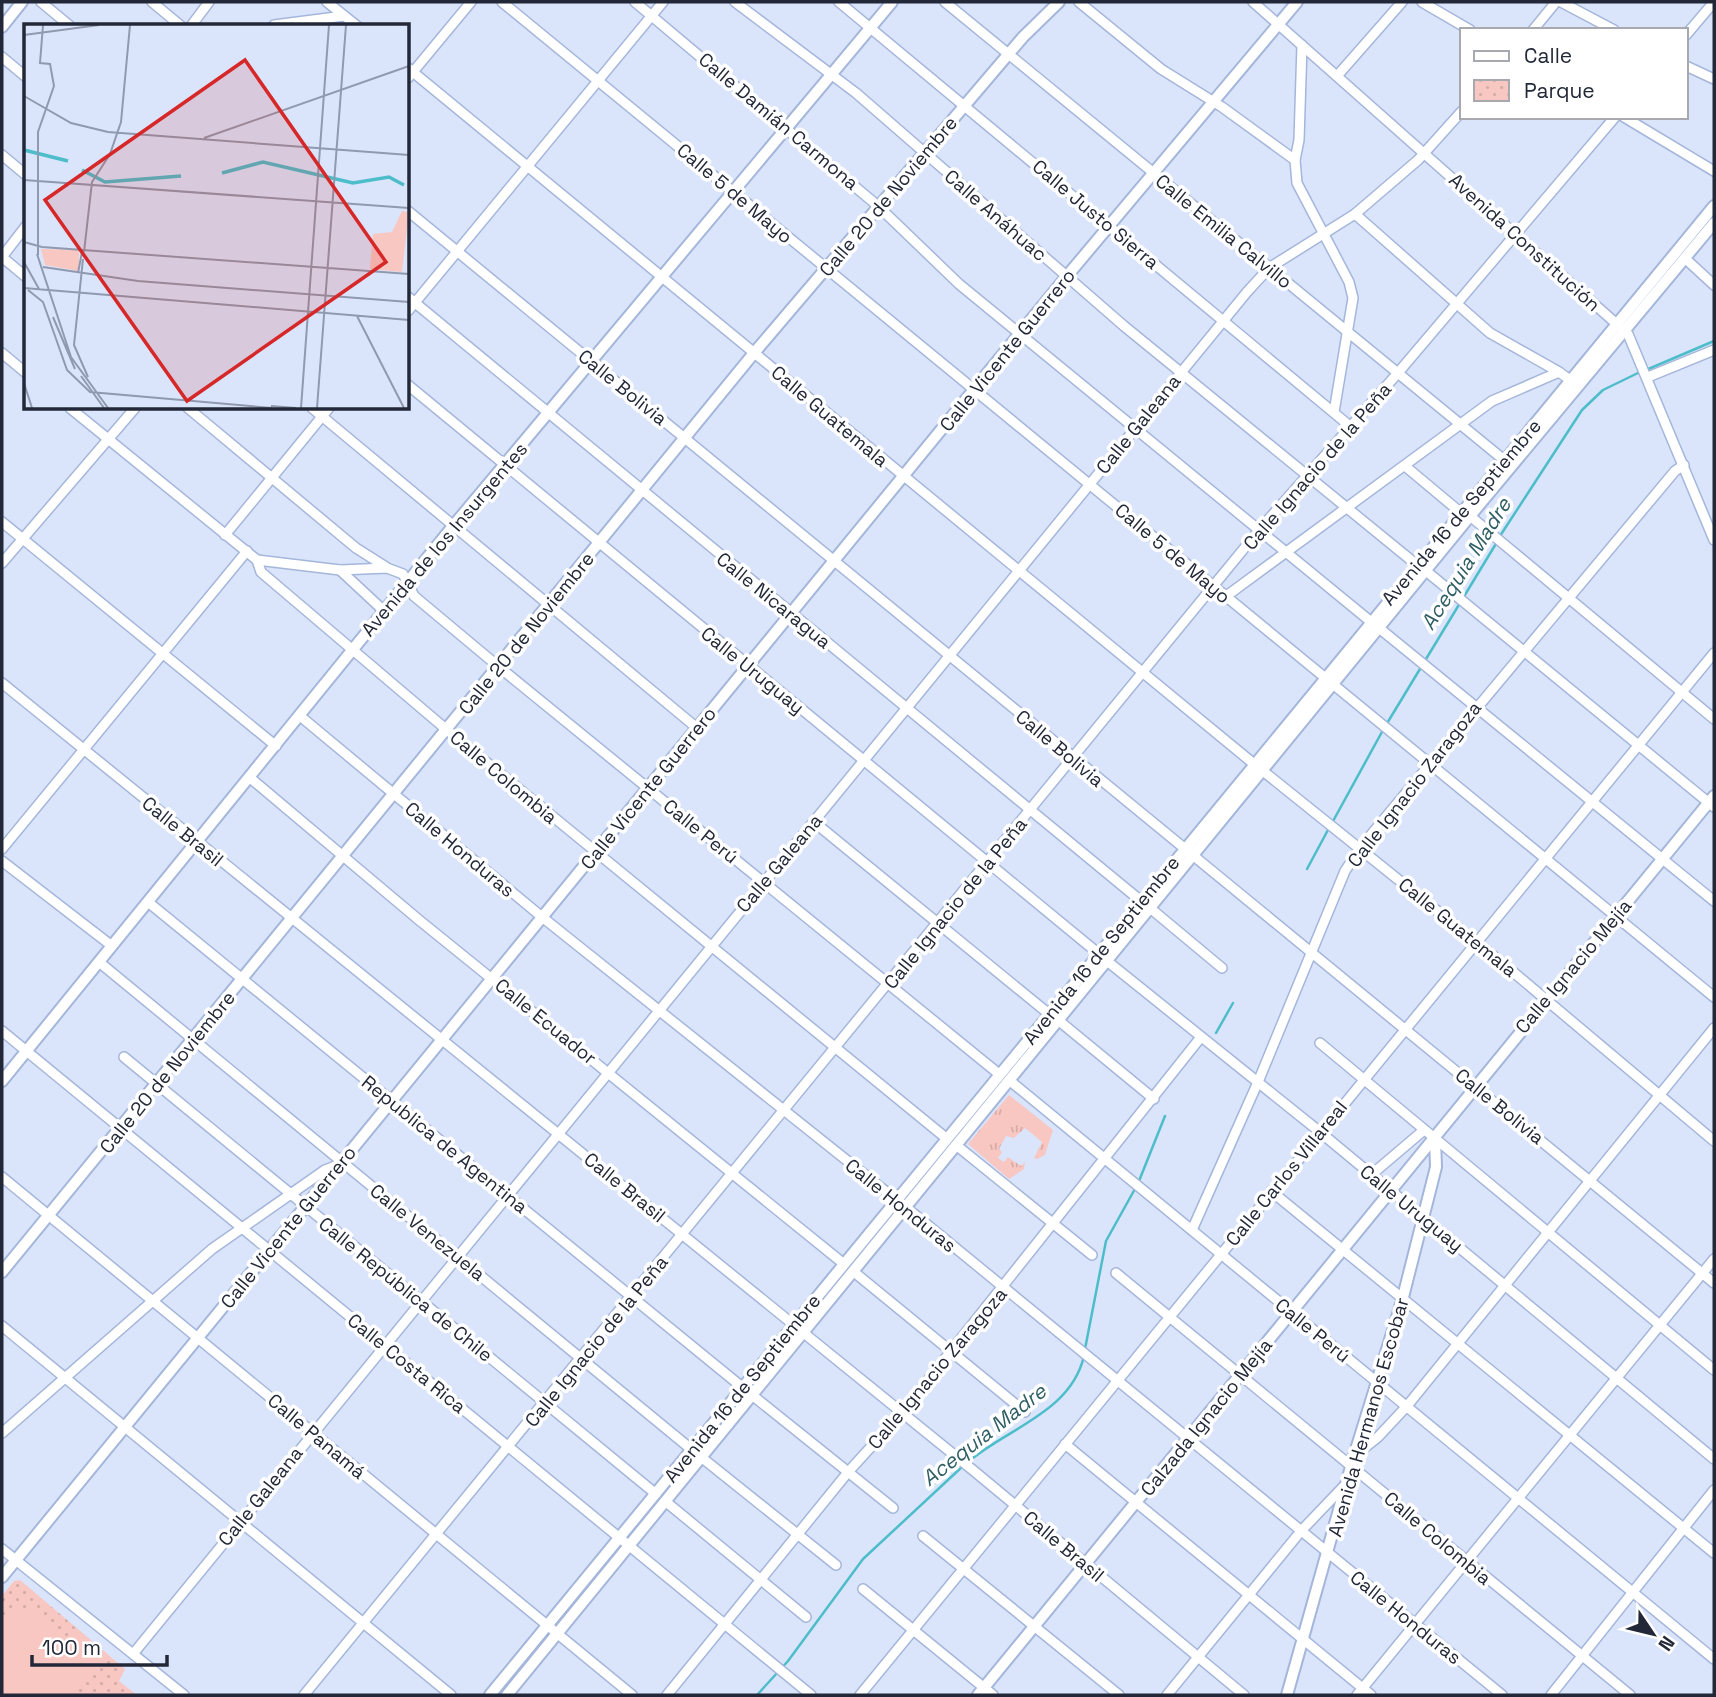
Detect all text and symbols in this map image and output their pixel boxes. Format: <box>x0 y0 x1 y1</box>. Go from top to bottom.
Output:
inset map <box>24 24 410 410</box>
legend <box>1460 28 1688 119</box>
text: Calle <box>1524 42 1572 69</box>
street label: Calle Damián Carmona <box>693 47 864 196</box>
text: Parque <box>1524 77 1595 104</box>
street label: Calle 20 de Noviembre <box>814 111 963 282</box>
street label: Calle 5 de Mayo <box>672 138 798 249</box>
street label: Calle Justo Sierra <box>1027 154 1164 275</box>
street label: Calle Anáhuac <box>939 164 1052 267</box>
street label: Calle Emilia Calvillo <box>1150 168 1297 294</box>
street label: Avenida Constitución <box>1444 168 1606 317</box>
street label: Calle Vicente Guerrero <box>934 264 1081 437</box>
street label: Calle Bolivia <box>573 344 673 431</box>
street label: Calle Guatemala <box>766 360 894 473</box>
street label: Calle Galeana <box>1090 369 1186 479</box>
street label: Calle Ignacio de la Peña <box>1238 377 1397 555</box>
street label: Avenida 16 de Septiembre <box>1376 414 1547 611</box>
street label: Avenida de los Insurgentes <box>356 437 533 642</box>
water label: Acequia Madre <box>1414 491 1518 635</box>
street label: Calle 5 de Mayo <box>1110 498 1236 609</box>
street label: Calle Nicaragua <box>711 546 836 654</box>
street label: Calle 20 de Noviembre <box>453 547 600 720</box>
street label: Calle Uruguay <box>696 621 810 720</box>
street label: Calle Ignacio Zaragoza <box>1342 696 1487 872</box>
street label: Calle Vicente Guerrero <box>575 702 722 875</box>
street label: Calle Bolivia <box>1010 704 1109 793</box>
street label: Calle Colombia <box>445 725 563 830</box>
street label: Calle Brasil <box>137 791 229 872</box>
street label: Calle Perú <box>658 793 743 869</box>
street label: Calle Honduras <box>400 796 520 903</box>
street label: Calle Galeana <box>731 809 828 918</box>
street label: Calle Ignacio de la Peña <box>878 812 1033 994</box>
street label: Avenida 16 de Septiembre <box>1017 851 1185 1050</box>
street label: Calle Guatemala <box>1393 872 1522 983</box>
street label: Calle Ignacio Mejía <box>1510 894 1637 1039</box>
street label: Calle Ecuador <box>490 973 602 1070</box>
street label: Calle 20 de Noviembre <box>94 986 241 1159</box>
street label: Calle Bolivia <box>1450 1063 1550 1150</box>
street label: Republica de Agentina <box>356 1070 533 1219</box>
street label: Calle Carlos Villareal <box>1220 1095 1353 1251</box>
street label: Calle Vicente Guerrero <box>215 1141 362 1314</box>
street label: Calle Brasil <box>579 1147 671 1228</box>
street label: Calle Honduras <box>840 1153 961 1258</box>
street label: Calle Uruguay <box>1355 1159 1469 1258</box>
street label: Calle Venezuela <box>365 1178 491 1287</box>
street label: Calle República de Chile <box>313 1211 498 1367</box>
street label: Calle Ignacio de la Peña <box>519 1250 674 1432</box>
street label: Calle Ignacio Zaragoza <box>862 1282 1013 1455</box>
street label: Avenida 16 de Septiembre <box>658 1289 826 1488</box>
street label: Calle Perú <box>1270 1292 1355 1368</box>
street label: Avenida Hermanos Escobar <box>1322 1295 1415 1540</box>
street label: Calle Costa Rica <box>342 1308 471 1419</box>
street label: Calzada Ignacio Mejía <box>1135 1333 1278 1501</box>
water label: Acequia Madre <box>916 1377 1053 1492</box>
street label: Calle Panamá <box>262 1388 371 1485</box>
street label: Calle Galeana <box>212 1441 308 1551</box>
street label: Calle Colombia <box>1379 1486 1497 1591</box>
street label: Calle Brasil <box>1018 1505 1109 1588</box>
street label: Calle Honduras <box>1345 1565 1466 1670</box>
north arrow <box>1618 1599 1688 1669</box>
scale bar <box>32 1624 166 1668</box>
text: N <box>1653 1631 1680 1656</box>
text: 100 m <box>42 1634 101 1661</box>

